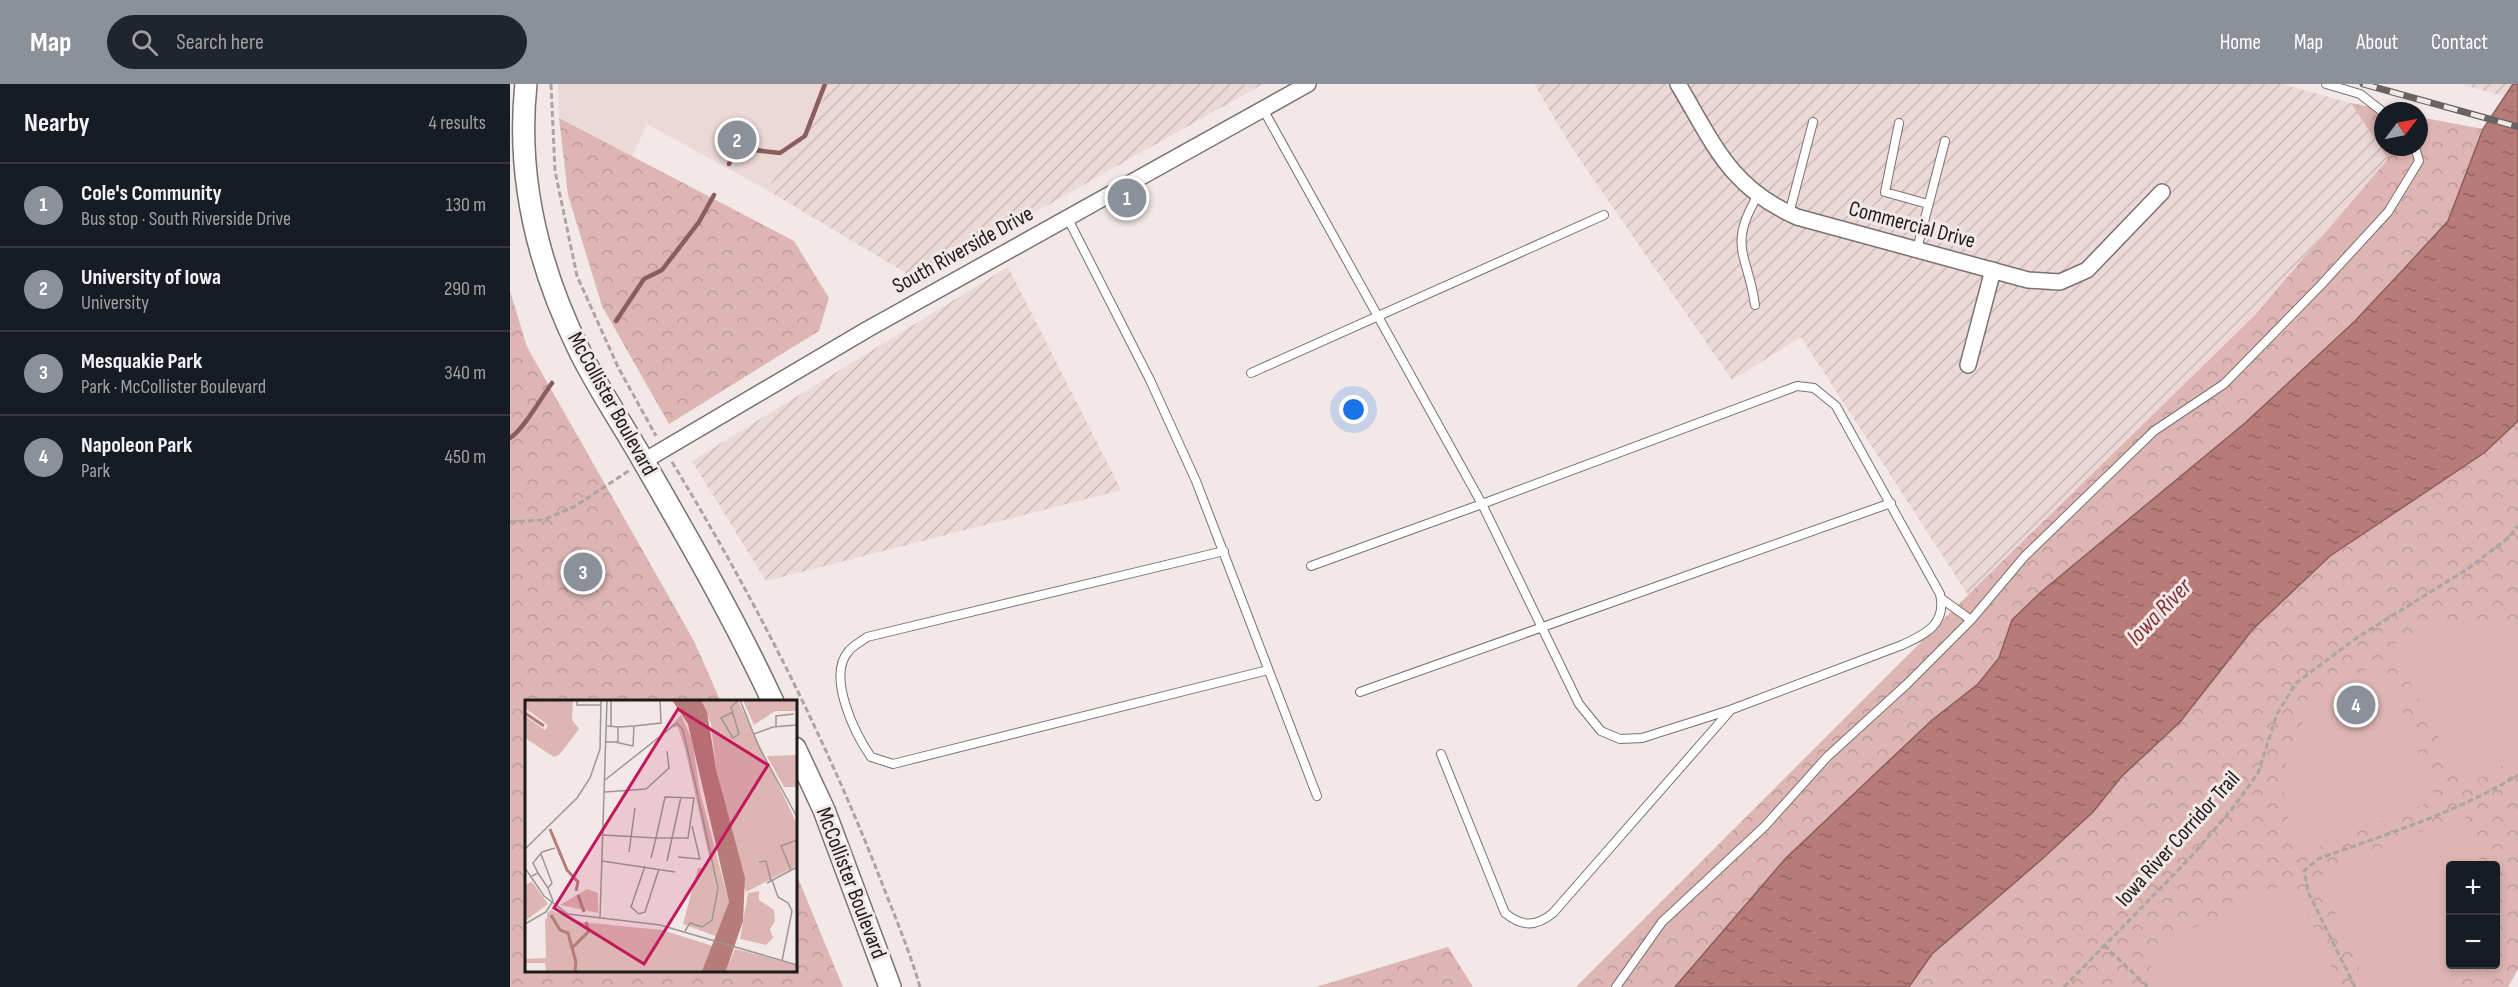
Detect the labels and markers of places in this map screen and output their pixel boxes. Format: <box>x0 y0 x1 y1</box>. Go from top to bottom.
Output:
pin: 2 <box>718 118 756 162</box>
pin: 1 <box>1108 176 1146 220</box>
pin: 3 <box>564 550 602 594</box>
pin: 4 <box>2336 682 2376 728</box>

